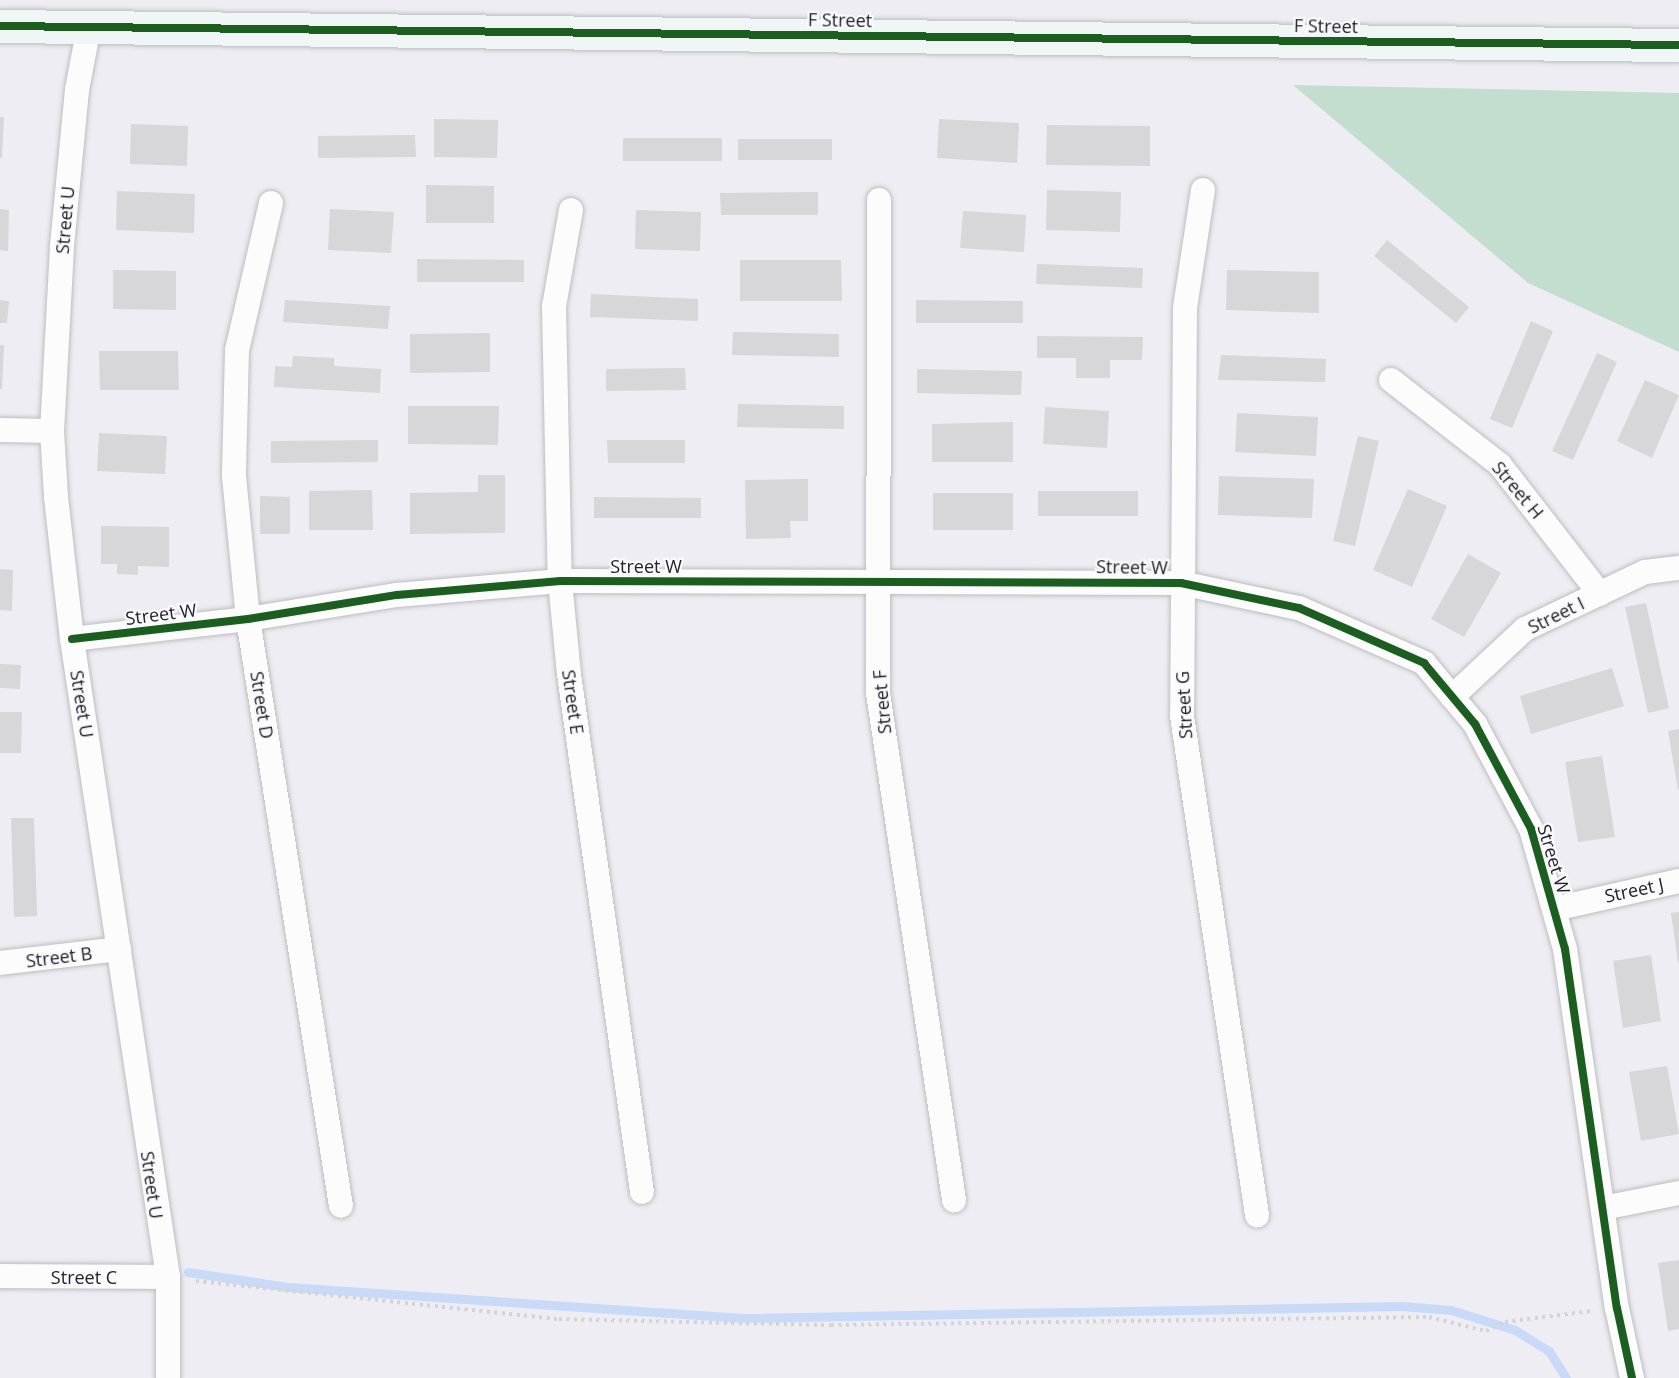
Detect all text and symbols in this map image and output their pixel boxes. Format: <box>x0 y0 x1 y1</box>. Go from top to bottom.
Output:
street label: F Street <box>808 9 872 31</box>
street label: F Street <box>1294 15 1358 37</box>
street label: Street U <box>51 185 79 255</box>
street label: Street H <box>1488 457 1548 523</box>
street label: Street W <box>610 555 682 577</box>
street label: Street W <box>1096 556 1168 578</box>
street label: Street I <box>1524 592 1588 638</box>
street label: Street W <box>124 599 198 629</box>
street label: Street E <box>558 668 588 736</box>
street label: Street U <box>66 669 98 739</box>
street label: Street F <box>868 669 896 735</box>
street label: Street D <box>246 670 278 740</box>
street label: Street G <box>1171 670 1197 740</box>
street label: Street W <box>1533 822 1575 896</box>
street label: Street J <box>1603 873 1665 907</box>
street label: Street B <box>25 942 93 972</box>
street label: Street U <box>137 1150 167 1220</box>
street label: Street C <box>51 1266 117 1288</box>

